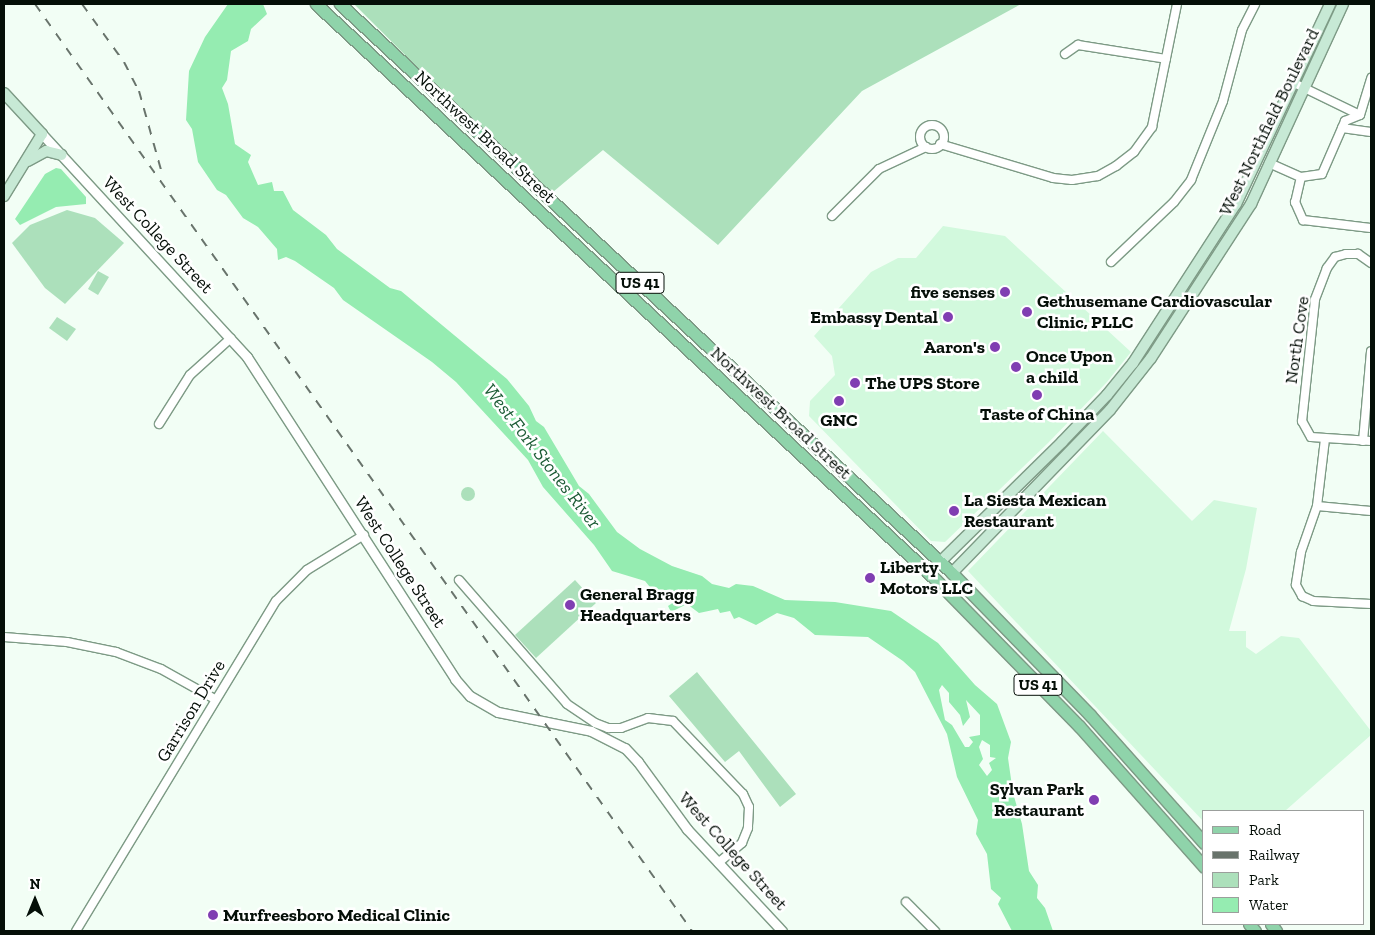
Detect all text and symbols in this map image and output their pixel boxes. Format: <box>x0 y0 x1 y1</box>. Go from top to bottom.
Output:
street label: West Northfield Boulevard <box>1214 25 1324 219</box>
street label: Northwest Broad Street <box>410 66 560 208</box>
street label: West College Street <box>98 172 218 298</box>
road number: US 41 <box>615 270 665 296</box>
place label: five senses <box>910 281 995 303</box>
marker: five senses <box>999 286 1011 298</box>
place label: Gethusemane Cardiovascular Clinic, PLLC <box>1037 291 1272 334</box>
street label: North Cove <box>1280 295 1314 385</box>
place label: Embassy Dental <box>810 306 938 328</box>
marker: Gethusemane Cardiovascular Clinic, PLLC <box>1021 306 1033 318</box>
marker: Embassy Dental <box>942 311 954 323</box>
place label: Aaron's <box>924 336 985 358</box>
marker: Aaron's <box>989 341 1001 353</box>
street label: Northwest Broad Street <box>706 342 856 484</box>
place label: Once Upon a child <box>1026 346 1113 388</box>
marker: Once Upon a child <box>1010 361 1022 373</box>
place label: The UPS Store <box>865 372 980 394</box>
marker: The UPS Store <box>849 377 861 389</box>
water label: West Fork Stones River <box>478 379 606 533</box>
marker: Taste of China <box>1031 389 1043 401</box>
marker: GNC <box>833 395 845 407</box>
place label: Taste of China <box>980 403 1094 425</box>
place label: GNC <box>820 409 858 431</box>
place label: La Siesta Mexican Restaurant <box>964 490 1106 532</box>
street label: West College Street <box>350 492 450 632</box>
marker: La Siesta Mexican Restaurant <box>948 505 960 517</box>
place label: Liberty Motors LLC <box>880 557 973 600</box>
marker: Liberty Motors LLC <box>864 572 876 584</box>
place label: General Bragg Headquarters <box>580 584 695 626</box>
marker: General Bragg Headquarters <box>564 599 576 611</box>
street label: Garrison Drive <box>152 656 230 766</box>
road number: US 41 <box>1013 672 1063 698</box>
place label: Sylvan Park Restaurant <box>990 779 1084 822</box>
street label: West College Street <box>674 787 792 915</box>
marker: Sylvan Park Restaurant <box>1088 794 1100 806</box>
legend <box>1202 810 1365 925</box>
text: Road <box>1249 821 1281 839</box>
text: Railway <box>1249 846 1300 864</box>
text: Park <box>1249 871 1279 889</box>
north arrow <box>10 875 60 925</box>
text: N <box>30 876 40 893</box>
text: Water <box>1249 896 1289 914</box>
place label: Murfreesboro Medical Clinic <box>223 904 450 926</box>
marker: Murfreesboro Medical Clinic <box>207 909 219 921</box>

